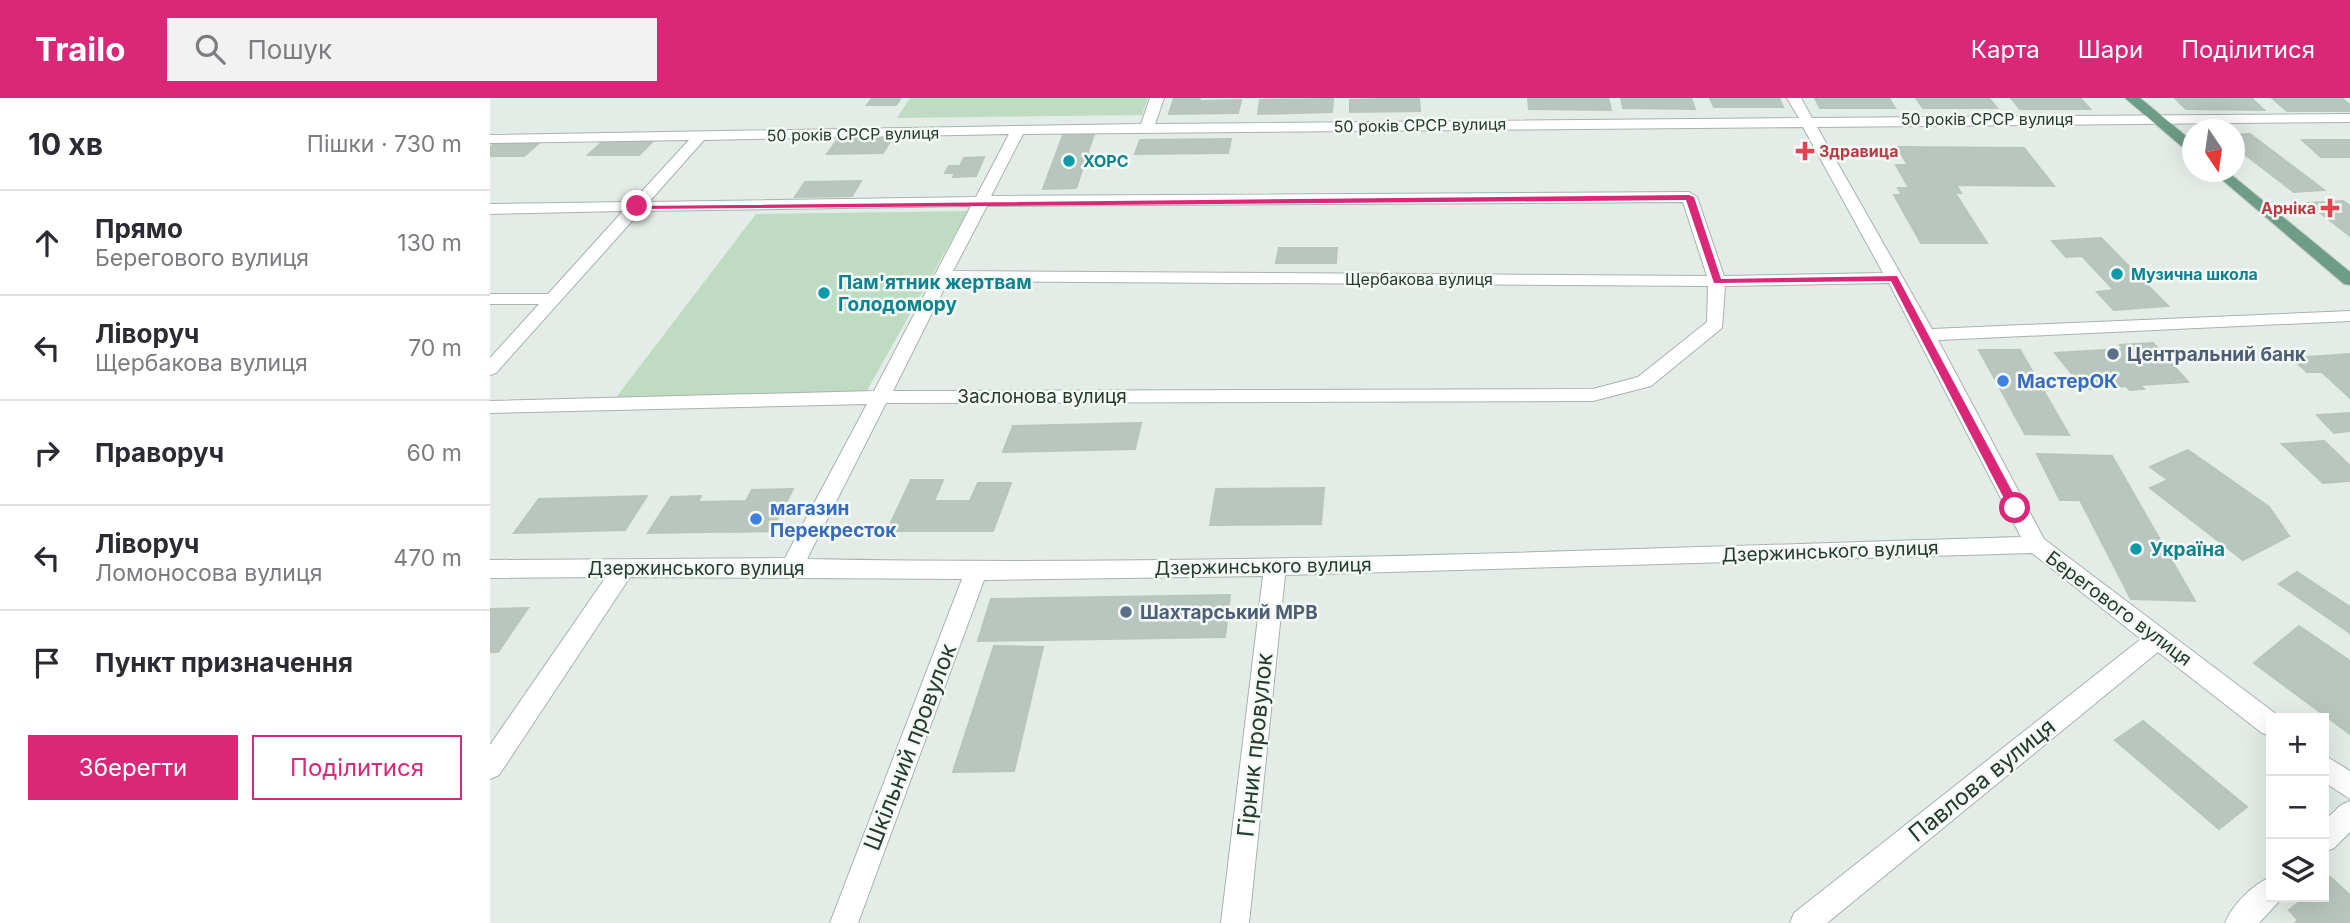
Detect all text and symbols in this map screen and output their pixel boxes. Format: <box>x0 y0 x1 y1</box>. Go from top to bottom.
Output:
search box <box>167 18 657 81</box>
text: Trailo <box>35 29 125 69</box>
icon: search <box>191 30 229 68</box>
text: Пошук <box>247 34 332 65</box>
text: Карта <box>1971 35 2040 64</box>
text: Шари <box>2078 35 2143 64</box>
text: Поділитися <box>2181 35 2315 64</box>
street label: 50 років СРСР вулиця <box>1901 109 2073 129</box>
street label: 50 років СРСР вулиця <box>1334 113 1506 137</box>
north arrow <box>2182 119 2245 182</box>
street label: 50 років СРСР вулиця <box>767 122 939 146</box>
text: 10 хв <box>28 126 103 162</box>
text: Пішки · 730 m <box>307 130 462 158</box>
place label: Здравица <box>1819 141 1899 161</box>
marker: Здравица <box>1797 143 1813 159</box>
place label: ХОРС <box>1083 151 1129 171</box>
marker: ХОРС <box>1061 153 1077 169</box>
route end <box>621 190 652 221</box>
place label: Арніка <box>2261 198 2316 218</box>
marker: Арніка <box>2322 200 2338 216</box>
text: Прямо <box>95 213 183 244</box>
icon: ahead <box>28 224 66 262</box>
text: 130 m <box>397 229 462 257</box>
text: Берегового вулиця <box>95 244 309 272</box>
place label: Музична школа <box>2131 264 2258 284</box>
marker: Музична школа <box>2109 266 2125 282</box>
street label: Щербакова вулиця <box>1345 269 1493 289</box>
place label: Пам'ятник жертвам Голодомору <box>838 271 1032 316</box>
marker: Пам'ятник жертвам Голодомору <box>816 285 832 301</box>
text: Ліворуч <box>95 318 199 349</box>
icon: left <box>28 329 66 367</box>
text: 70 m <box>408 334 462 362</box>
place label: Центральний банк <box>2127 343 2306 366</box>
marker: Центральний банк <box>2105 346 2121 362</box>
text: Щербакова вулиця <box>95 349 308 377</box>
place label: МастерОК <box>2017 370 2118 393</box>
marker: МастерОК <box>1995 373 2011 389</box>
street label: Заслонова вулиця <box>957 385 1127 408</box>
icon: right <box>28 434 66 472</box>
text: Праворуч <box>95 437 224 468</box>
text: 60 m <box>407 439 462 467</box>
route start <box>1999 492 2030 523</box>
place label: магазин Перекресток <box>770 497 896 542</box>
marker: магазин Перекресток <box>748 511 764 527</box>
text: Ліворуч <box>95 528 199 559</box>
street label: Дзержинського вулиця <box>1721 536 1939 567</box>
place label: Україна <box>2150 538 2225 561</box>
icon: left <box>28 539 66 577</box>
marker: Україна <box>2128 541 2144 557</box>
text: 470 m <box>393 544 462 572</box>
street label: Берегового вулиця <box>2041 546 2196 671</box>
street label: Дзержинського вулиця <box>1154 553 1372 580</box>
street label: Дзержинського вулиця <box>587 557 805 580</box>
text: Ломоносова вулиця <box>95 559 322 587</box>
place label: Шахтарський МРВ <box>1140 601 1318 624</box>
marker: Шахтарський МРВ <box>1118 604 1134 620</box>
street label: Шкільний провулок <box>858 639 963 854</box>
icon: arrive <box>28 644 66 682</box>
text: Пункт призначення <box>95 647 353 678</box>
street label: Гірник провулок <box>1231 651 1279 838</box>
street label: Павлова вулиця <box>1903 712 2061 848</box>
map controls <box>2266 713 2329 902</box>
button: + <box>2266 713 2329 776</box>
button: Зберегти <box>28 735 238 800</box>
button: Поділитися <box>252 735 462 800</box>
button: − <box>2266 776 2329 839</box>
button: layers <box>2266 839 2329 902</box>

